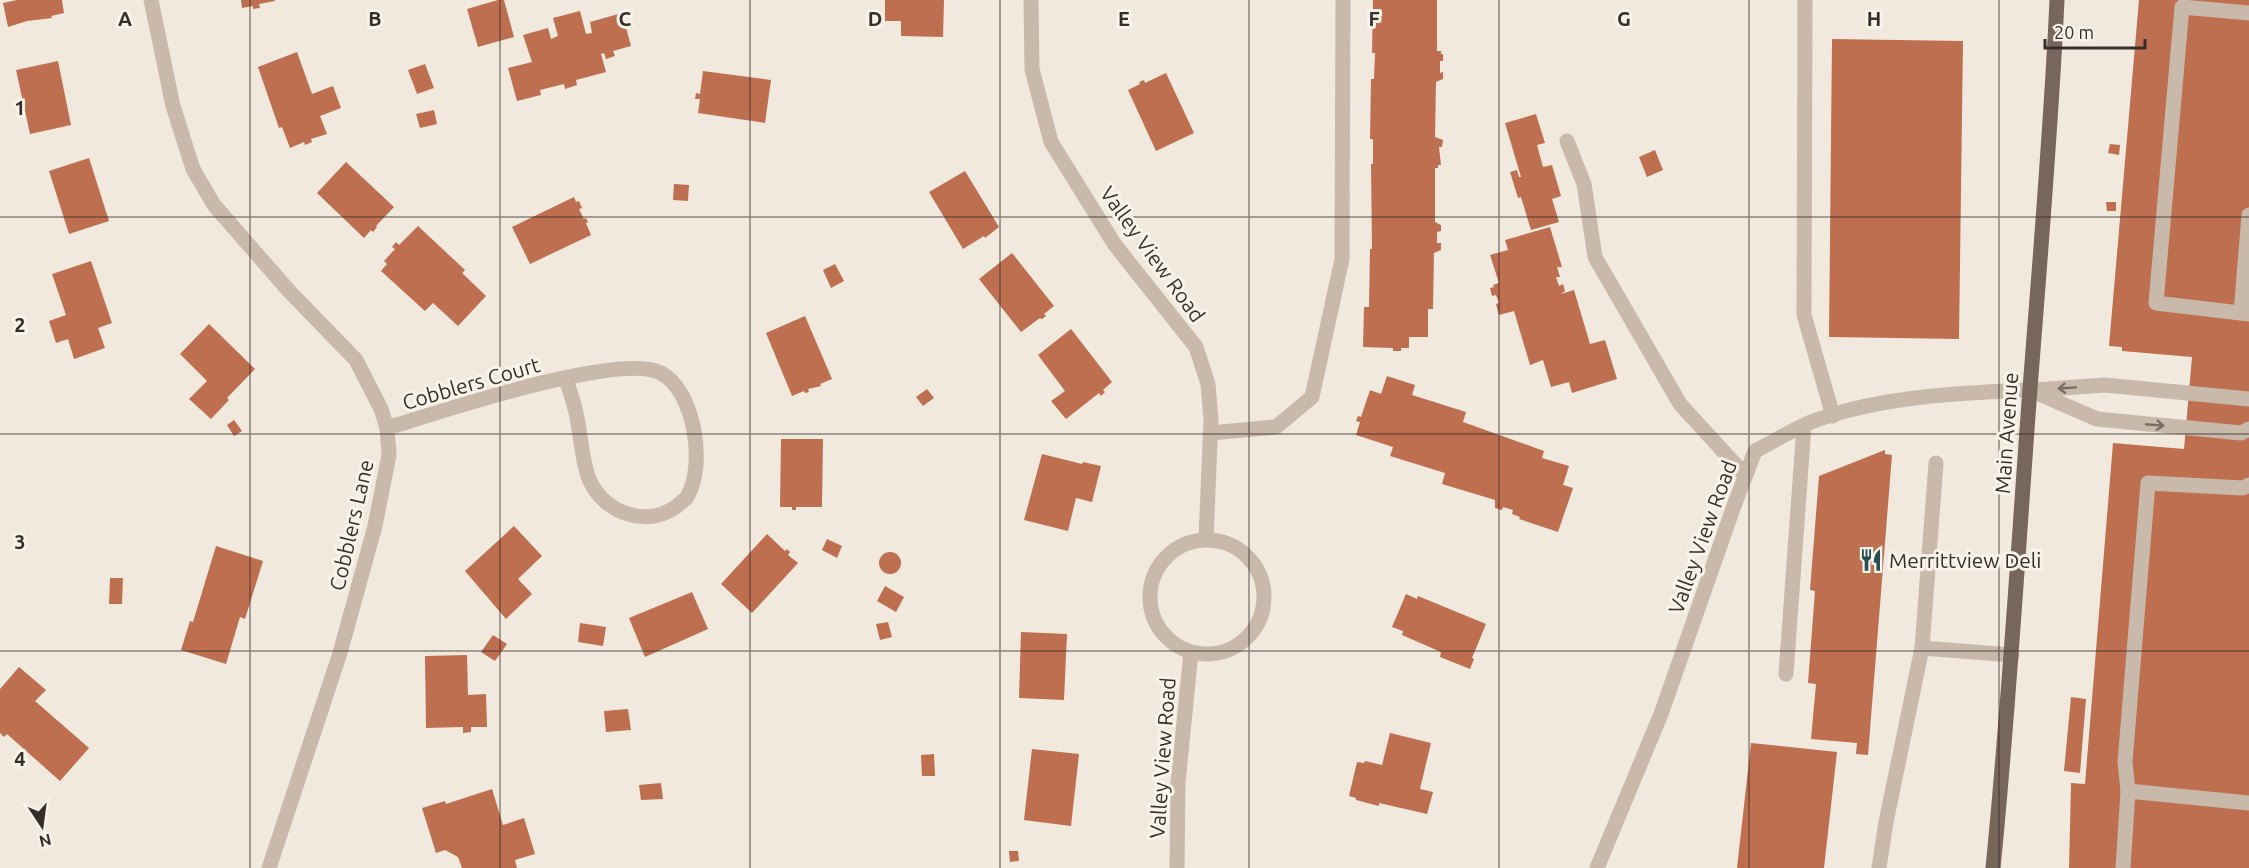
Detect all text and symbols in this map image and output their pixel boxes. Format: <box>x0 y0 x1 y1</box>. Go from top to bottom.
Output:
text: A <box>118 7 132 30</box>
text: B <box>368 7 382 30</box>
text: C <box>619 7 632 30</box>
text: D <box>868 7 882 30</box>
text: E <box>1118 7 1130 30</box>
text: F <box>1368 7 1380 30</box>
text: G <box>1617 7 1631 30</box>
text: H <box>1867 7 1881 30</box>
scale bar <box>2045 12 2146 50</box>
text: 20 m <box>2054 22 2094 42</box>
text: 1 <box>14 96 26 119</box>
street label: Valley View Road <box>1096 182 1210 326</box>
text: 2 <box>14 313 26 336</box>
street label: Cobblers Court <box>399 352 543 414</box>
street label: Main Avenue <box>1990 371 2022 495</box>
one-way arrow <box>2058 382 2078 393</box>
one-way arrow <box>2145 420 2165 431</box>
street label: Cobblers Lane <box>324 457 378 593</box>
street label: Valley View Road <box>1663 457 1741 617</box>
text: 3 <box>14 530 26 553</box>
restaurant icon: Merrittview Deli <box>1858 547 1884 573</box>
place label: Merrittview Deli <box>1889 548 2041 572</box>
street label: Valley View Road <box>1144 677 1180 839</box>
text: 4 <box>14 747 26 770</box>
north arrow <box>12 796 72 856</box>
text: N <box>38 831 53 851</box>

